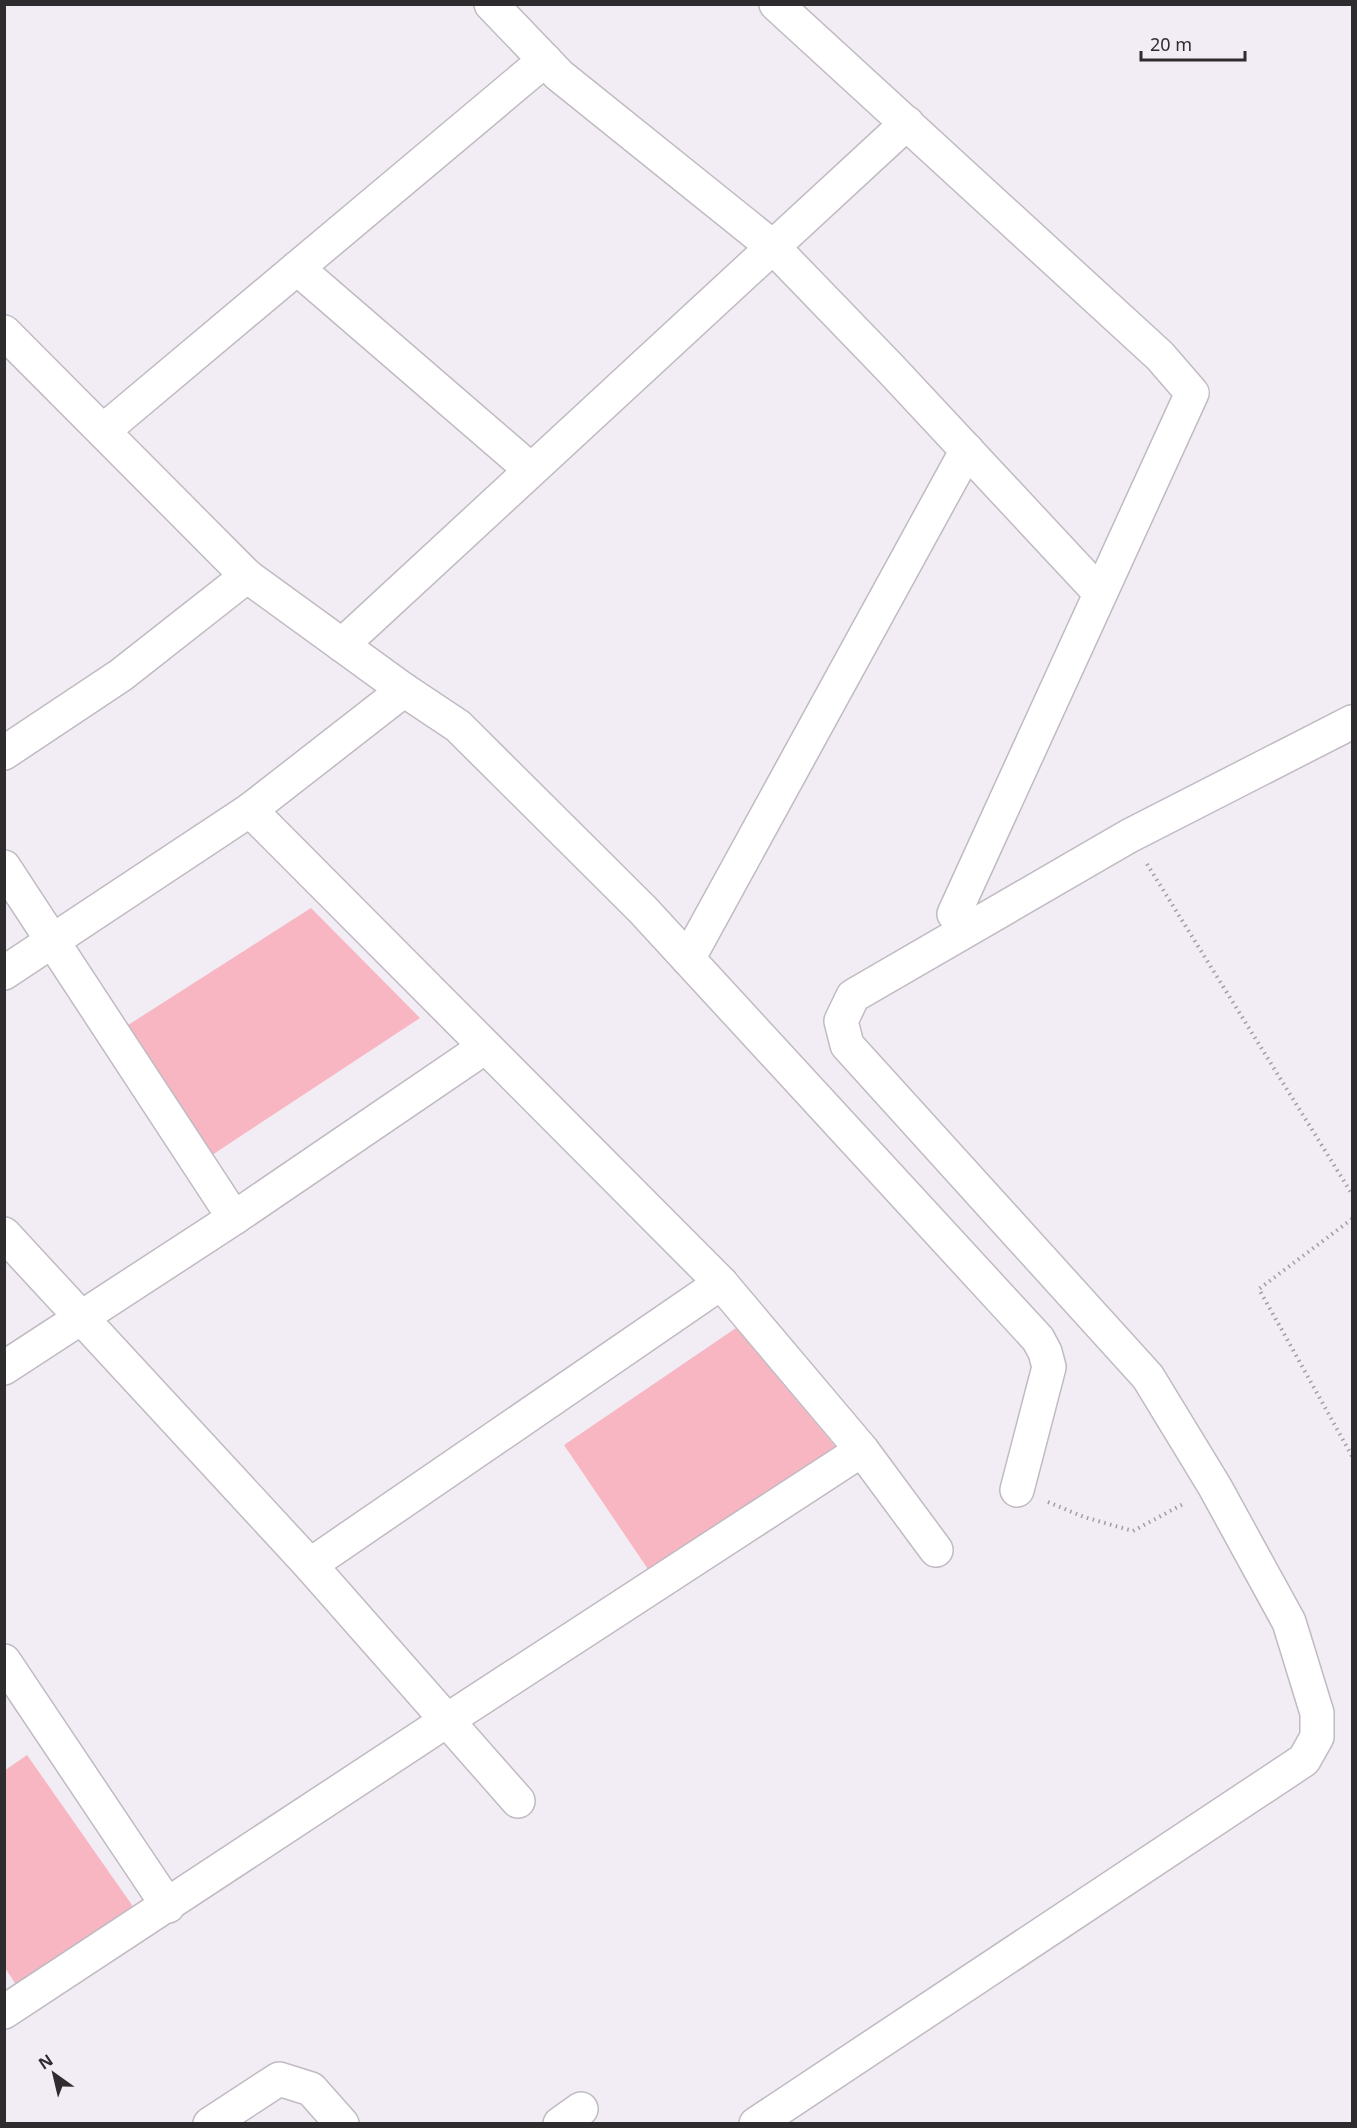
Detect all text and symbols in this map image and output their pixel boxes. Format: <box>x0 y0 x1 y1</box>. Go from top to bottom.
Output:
scale bar <box>1141 24 1244 62</box>
text: 20 m <box>1150 32 1192 56</box>
north arrow <box>24 2044 84 2104</box>
text: N <box>34 2049 57 2074</box>

